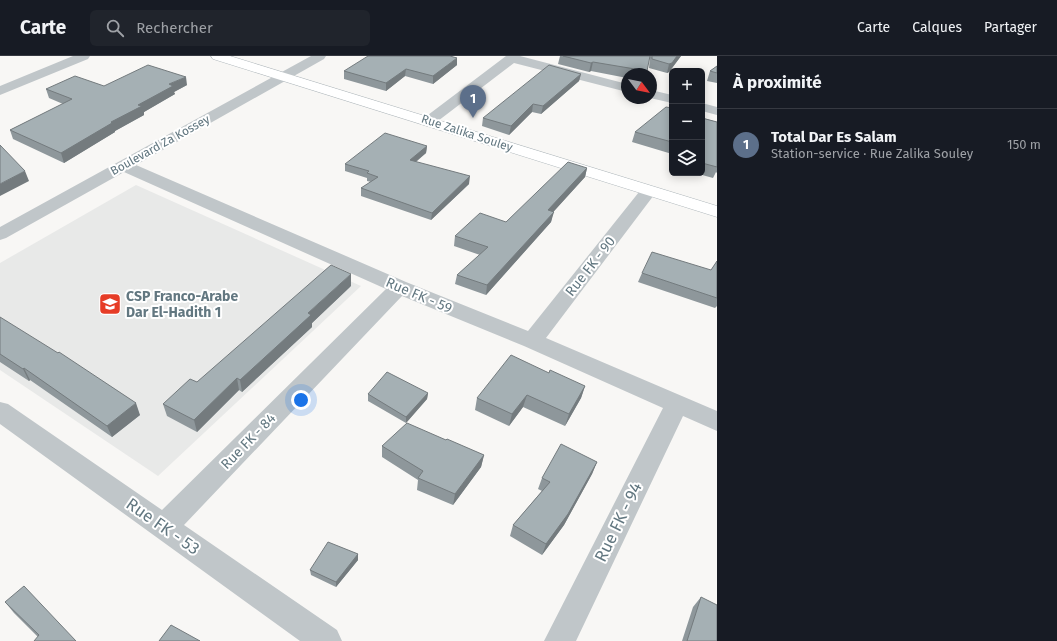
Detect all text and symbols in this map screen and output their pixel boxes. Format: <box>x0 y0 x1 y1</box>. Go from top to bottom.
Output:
search box <box>90 10 370 46</box>
text: Carte <box>20 16 66 39</box>
icon: search <box>104 17 126 39</box>
text: Rechercher <box>136 19 213 37</box>
text: Carte <box>857 19 890 36</box>
text: Calques <box>912 19 962 36</box>
text: Partager <box>984 19 1037 36</box>
north arrow <box>621 68 657 104</box>
map controls <box>669 68 705 176</box>
button: + <box>669 68 705 104</box>
text: À proximité <box>733 72 822 93</box>
pin: 1 <box>460 85 486 118</box>
button: − <box>669 104 705 140</box>
street label: Boulevard Za Kossey <box>108 112 212 178</box>
street label: Rue Zalika Souley <box>419 112 515 154</box>
text: Total Dar Es Salam <box>771 128 897 146</box>
text: 1 <box>743 137 749 152</box>
text: 150 m <box>1007 137 1041 152</box>
button: layers <box>669 140 705 176</box>
text: Station-service · Rue Zalika Souley <box>771 146 973 161</box>
street label: Rue FK - 90 <box>562 233 619 300</box>
street label: Rue FK - 59 <box>383 274 454 317</box>
place label: CSP Franco-Arabe Dar El-Hadith 1 <box>126 288 238 321</box>
school or university icon: CSP Franco-Arabe Dar El-Hadith 1 <box>97 291 123 317</box>
your location <box>291 390 311 410</box>
street label: Rue FK - 84 <box>217 409 280 473</box>
street label: Rue FK - 94 <box>590 479 647 565</box>
street label: Rue FK - 53 <box>122 493 204 559</box>

